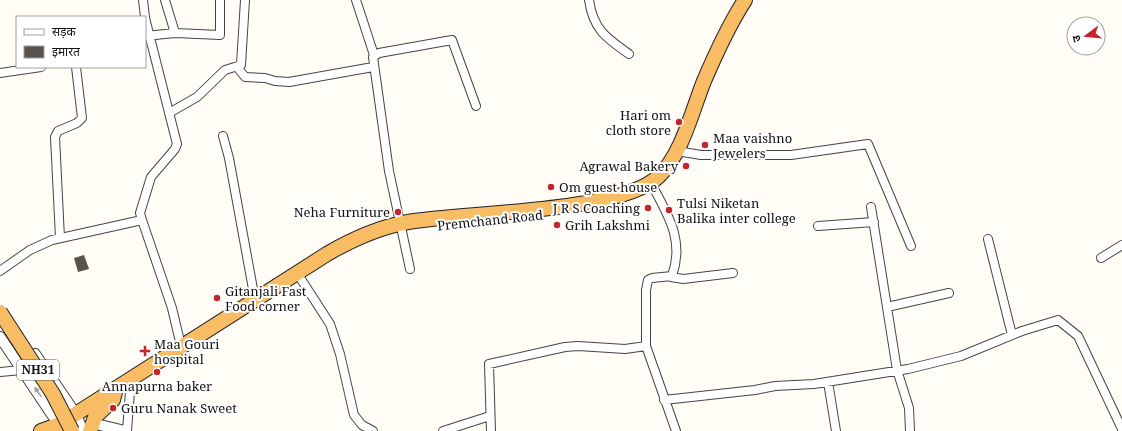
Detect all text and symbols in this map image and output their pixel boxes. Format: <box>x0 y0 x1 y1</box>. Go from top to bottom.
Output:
legend <box>16 16 146 68</box>
north arrow <box>1066 16 1106 56</box>
text: सड़क <box>52 23 77 40</box>
text: उ <box>1068 33 1084 44</box>
text: इमारत <box>52 43 81 60</box>
place label: Hari om cloth store <box>606 106 671 139</box>
marker: Hari om cloth store <box>674 117 684 127</box>
place label: Maa vaishno Jewelers <box>712 129 792 162</box>
marker: Maa vaishno Jewelers <box>700 140 710 150</box>
place label: Agrawal Bakery <box>579 157 679 175</box>
marker: Agrawal Bakery <box>681 161 691 171</box>
place label: Om guest house <box>559 178 657 196</box>
marker: Om guest house <box>546 182 556 192</box>
place label: Tulsi Niketan Balika inter college <box>677 194 796 227</box>
place label: J R S Coaching <box>552 199 640 217</box>
place label: Neha Furniture <box>294 203 390 221</box>
marker: J R S Coaching <box>643 203 653 213</box>
street label: Premchand Road <box>436 205 544 235</box>
marker: Tulsi Niketan Balika inter college <box>664 205 674 215</box>
marker: Neha Furniture <box>393 207 403 217</box>
place label: Grih Lakshmi <box>565 216 650 234</box>
marker: Grih Lakshmi <box>552 220 562 230</box>
place label: Gitanjali Fast Food corner <box>225 282 307 315</box>
marker: Gitanjali Fast Food corner <box>212 293 222 303</box>
place label: Maa Gouri hospital <box>154 335 220 368</box>
marker: Maa Gouri hospital <box>139 345 151 357</box>
road number: NH31 <box>17 360 59 380</box>
marker: Annapurna baker <box>152 367 162 377</box>
place label: Annapurna baker <box>102 377 212 395</box>
one-way arrow <box>34 386 42 397</box>
place label: Guru Nanak Sweet <box>121 399 237 417</box>
marker: Guru Nanak Sweet <box>108 403 118 413</box>

